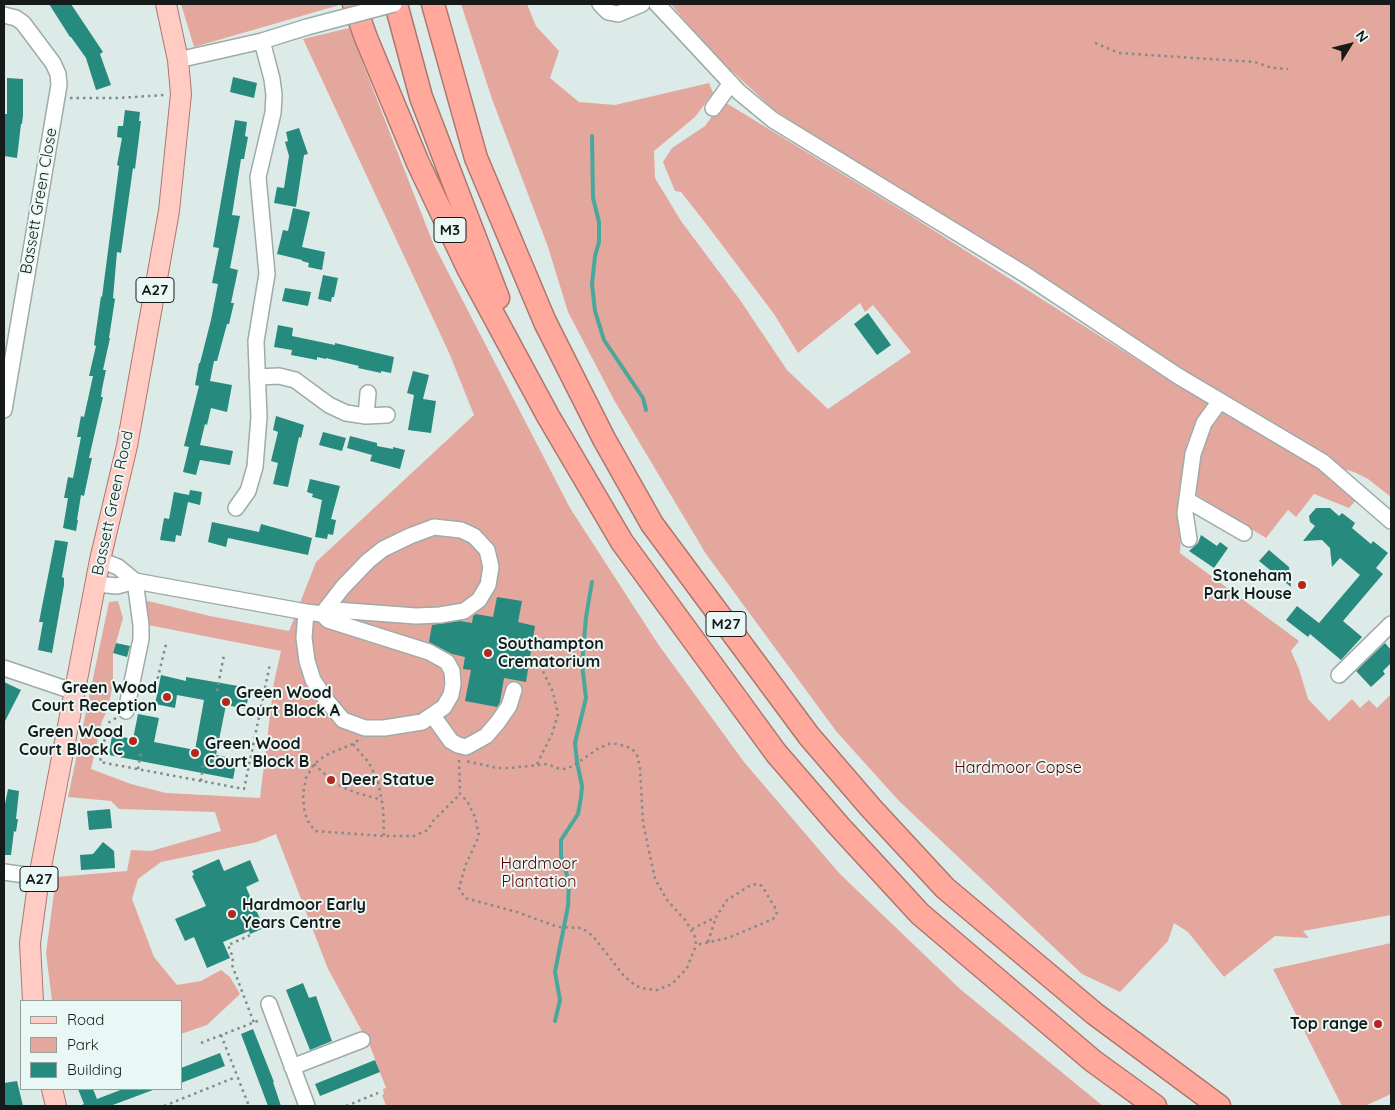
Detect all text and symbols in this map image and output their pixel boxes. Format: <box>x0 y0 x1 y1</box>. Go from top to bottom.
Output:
north arrow <box>1325 20 1375 70</box>
text: N <box>1352 27 1372 46</box>
street label: Bassett Green Close <box>17 126 61 276</box>
road number: M3 <box>434 218 466 242</box>
road number: A27 <box>136 278 174 302</box>
street label: Bassett Green Road <box>88 429 138 577</box>
place label: Stoneham Park House <box>1204 566 1292 604</box>
marker: Stoneham Park House <box>1296 579 1308 591</box>
road number: M27 <box>706 612 746 636</box>
place label: Southampton Crematorium <box>498 634 604 672</box>
marker: Southampton Crematorium <box>482 647 494 659</box>
place label: Green Wood Court Reception <box>32 678 157 716</box>
place label: Green Wood Court Block A <box>236 683 340 721</box>
marker: Green Wood Court Reception <box>161 691 173 703</box>
marker: Green Wood Court Block A <box>220 696 232 708</box>
place label: Green Wood Court Block C <box>19 722 123 760</box>
place label: Green Wood Court Block B <box>205 734 309 772</box>
marker: Green Wood Court Block C <box>127 735 139 747</box>
marker: Green Wood Court Block B <box>189 747 201 759</box>
park label: Hardmoor Copse <box>954 758 1082 778</box>
place label: Deer Statue <box>341 770 434 790</box>
marker: Deer Statue <box>325 774 337 786</box>
park label: Hardmoor Plantation <box>501 854 577 892</box>
road number: A27 <box>20 866 58 892</box>
place label: Hardmoor Early Years Centre <box>242 895 366 933</box>
marker: Hardmoor Early Years Centre <box>226 908 238 920</box>
legend <box>20 1000 182 1090</box>
text: Road <box>67 1010 104 1029</box>
place label: Top range <box>1290 1014 1368 1034</box>
marker: Top range <box>1372 1018 1384 1030</box>
text: Park <box>67 1035 99 1054</box>
text: Building <box>67 1060 122 1079</box>

